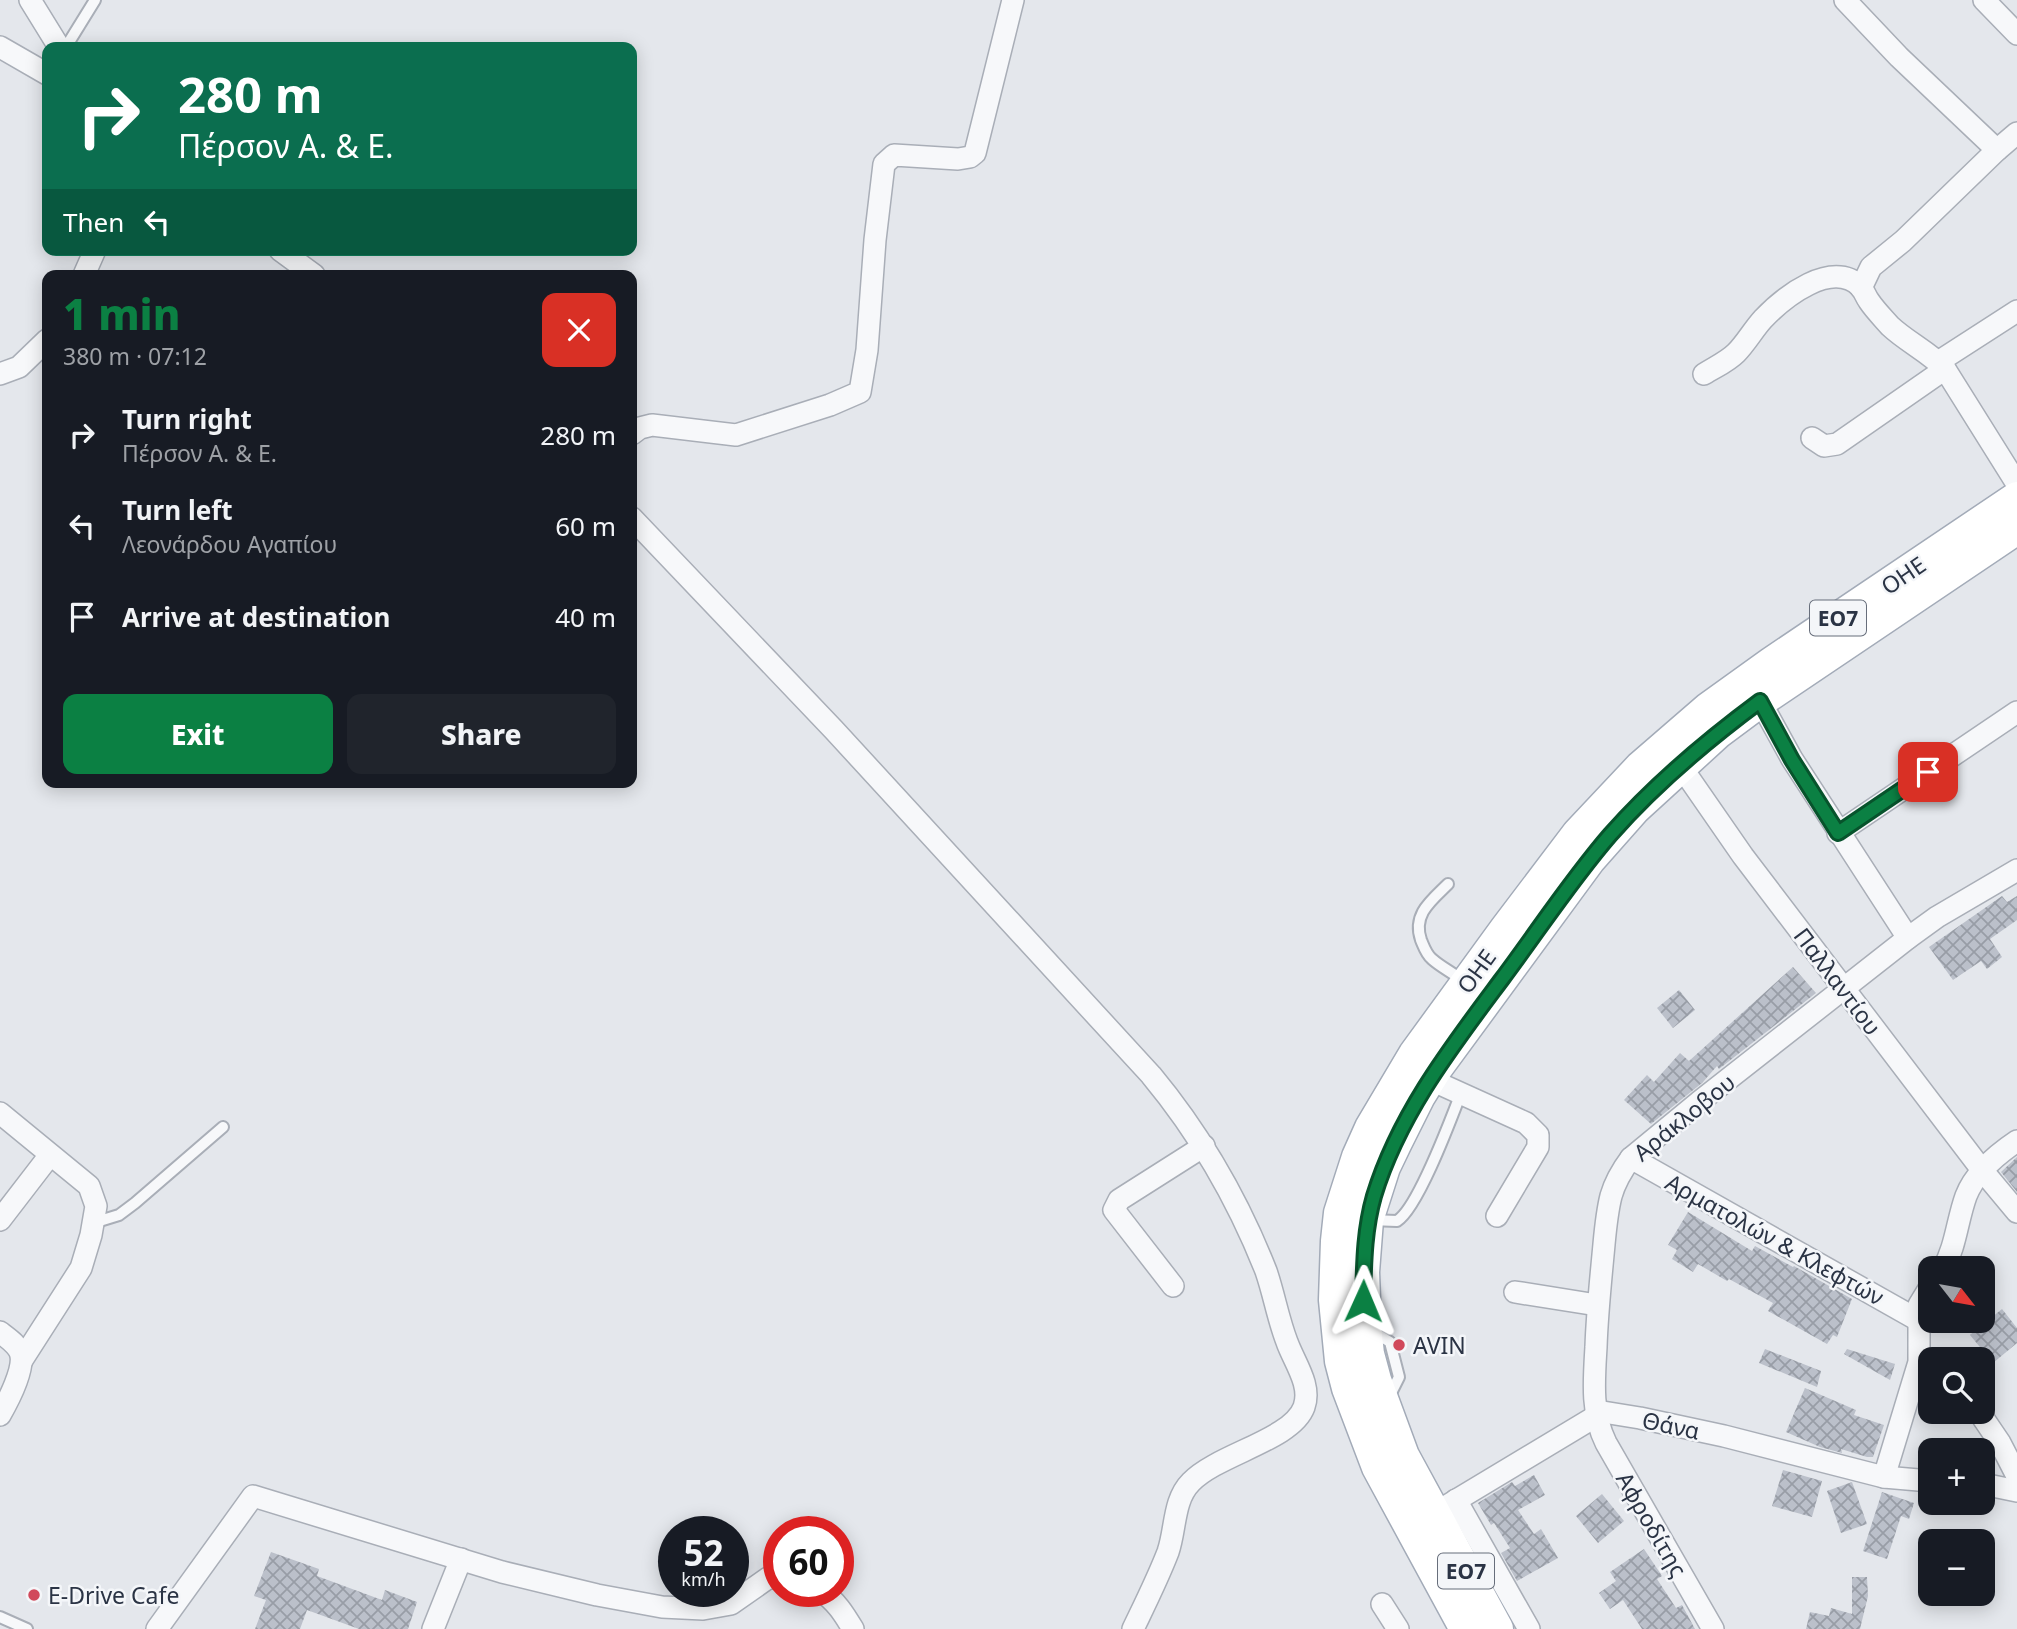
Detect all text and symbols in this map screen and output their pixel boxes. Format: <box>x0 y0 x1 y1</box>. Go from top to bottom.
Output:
text: 280 m <box>178 61 323 127</box>
icon: right <box>63 70 154 161</box>
text: Πέρσον Α. & Ε. <box>178 124 394 167</box>
icon: left <box>138 203 176 241</box>
text: Then <box>63 204 124 240</box>
text: 1 min <box>63 285 180 342</box>
button: close <box>542 293 616 367</box>
text: 380 m · 07:12 <box>63 340 207 372</box>
text: Turn right <box>122 401 252 437</box>
icon: right <box>63 416 101 454</box>
text: 280 m <box>540 417 616 453</box>
text: Πέρσον Α. & Ε. <box>122 437 277 469</box>
text: Turn left <box>122 492 233 528</box>
icon: left <box>63 507 101 545</box>
text: 60 m <box>555 508 616 544</box>
text: Λεονάρδου Αγαπίου <box>122 528 337 560</box>
street label: ΟΗΕ <box>1874 548 1932 602</box>
icon: arrive <box>63 598 101 636</box>
text: Arrive at destination <box>122 599 391 635</box>
text: 40 m <box>555 599 616 635</box>
road number: ΕΟ7 <box>1810 600 1866 636</box>
button: Exit <box>63 694 333 774</box>
button: Share <box>347 694 616 774</box>
pin <box>1898 742 1958 802</box>
icon: arrive <box>1909 753 1947 791</box>
street label: Παλλαντίου <box>1787 921 1889 1041</box>
street label: ΟΗΕ <box>1449 942 1503 1000</box>
street label: Αράκλοβου <box>1626 1066 1742 1168</box>
street label: Αρματολών & Κλεφτών <box>1660 1166 1890 1312</box>
north arrow <box>1918 1256 1995 1334</box>
map controls <box>1918 1256 1995 1606</box>
position arrow <box>1326 1264 1400 1338</box>
place label: AVIN <box>1413 1329 1466 1361</box>
marker: AVIN <box>1391 1337 1407 1353</box>
button: search <box>1918 1347 1995 1424</box>
street label: Θάνα <box>1639 1403 1703 1447</box>
button: + <box>1918 1438 1995 1515</box>
street label: Αφροδίτης <box>1609 1466 1695 1582</box>
speed limit sign: 60 <box>763 1516 854 1607</box>
text: 52 <box>683 1529 724 1576</box>
button: − <box>1918 1529 1995 1606</box>
road number: ΕΟ7 <box>1438 1554 1494 1588</box>
text: km/h <box>681 1567 726 1591</box>
place label: E-Drive Cafe <box>48 1579 179 1611</box>
marker: E-Drive Cafe <box>26 1587 42 1603</box>

